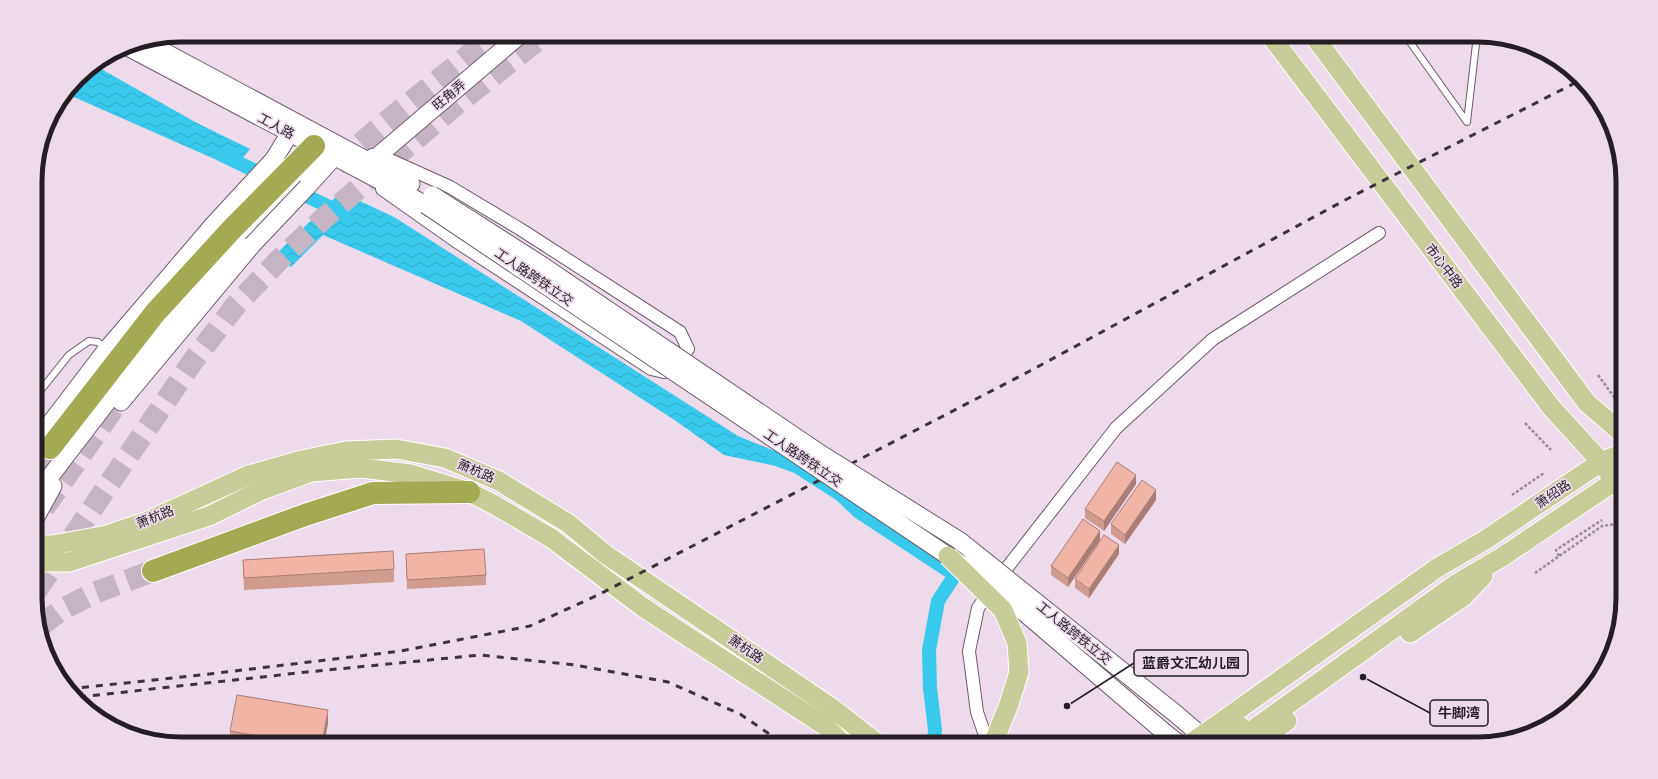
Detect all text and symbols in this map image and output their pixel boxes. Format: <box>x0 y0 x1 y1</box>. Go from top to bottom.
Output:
street label: 旺角弄 <box>429 77 469 113</box>
street label: 工人路 <box>255 110 297 142</box>
street label: 市心中路 <box>1422 241 1466 291</box>
street label: 工人路跨铁立交 <box>492 245 576 309</box>
street label: 工人路跨铁立交 <box>761 426 845 490</box>
street label: 萧杭路 <box>455 456 497 486</box>
street label: 萧绍路 <box>1533 477 1573 511</box>
street label: 萧杭路 <box>134 503 176 531</box>
street label: 工人路跨铁立交 <box>1034 599 1114 667</box>
street label: 萧杭路 <box>726 632 766 666</box>
callout: 蓝爵文汇幼儿园 <box>1134 650 1248 676</box>
text: 蓝爵文汇幼儿园 <box>1142 655 1240 672</box>
callout: 牛脚湾 <box>1430 700 1488 726</box>
text: 牛脚湾 <box>1438 705 1480 722</box>

